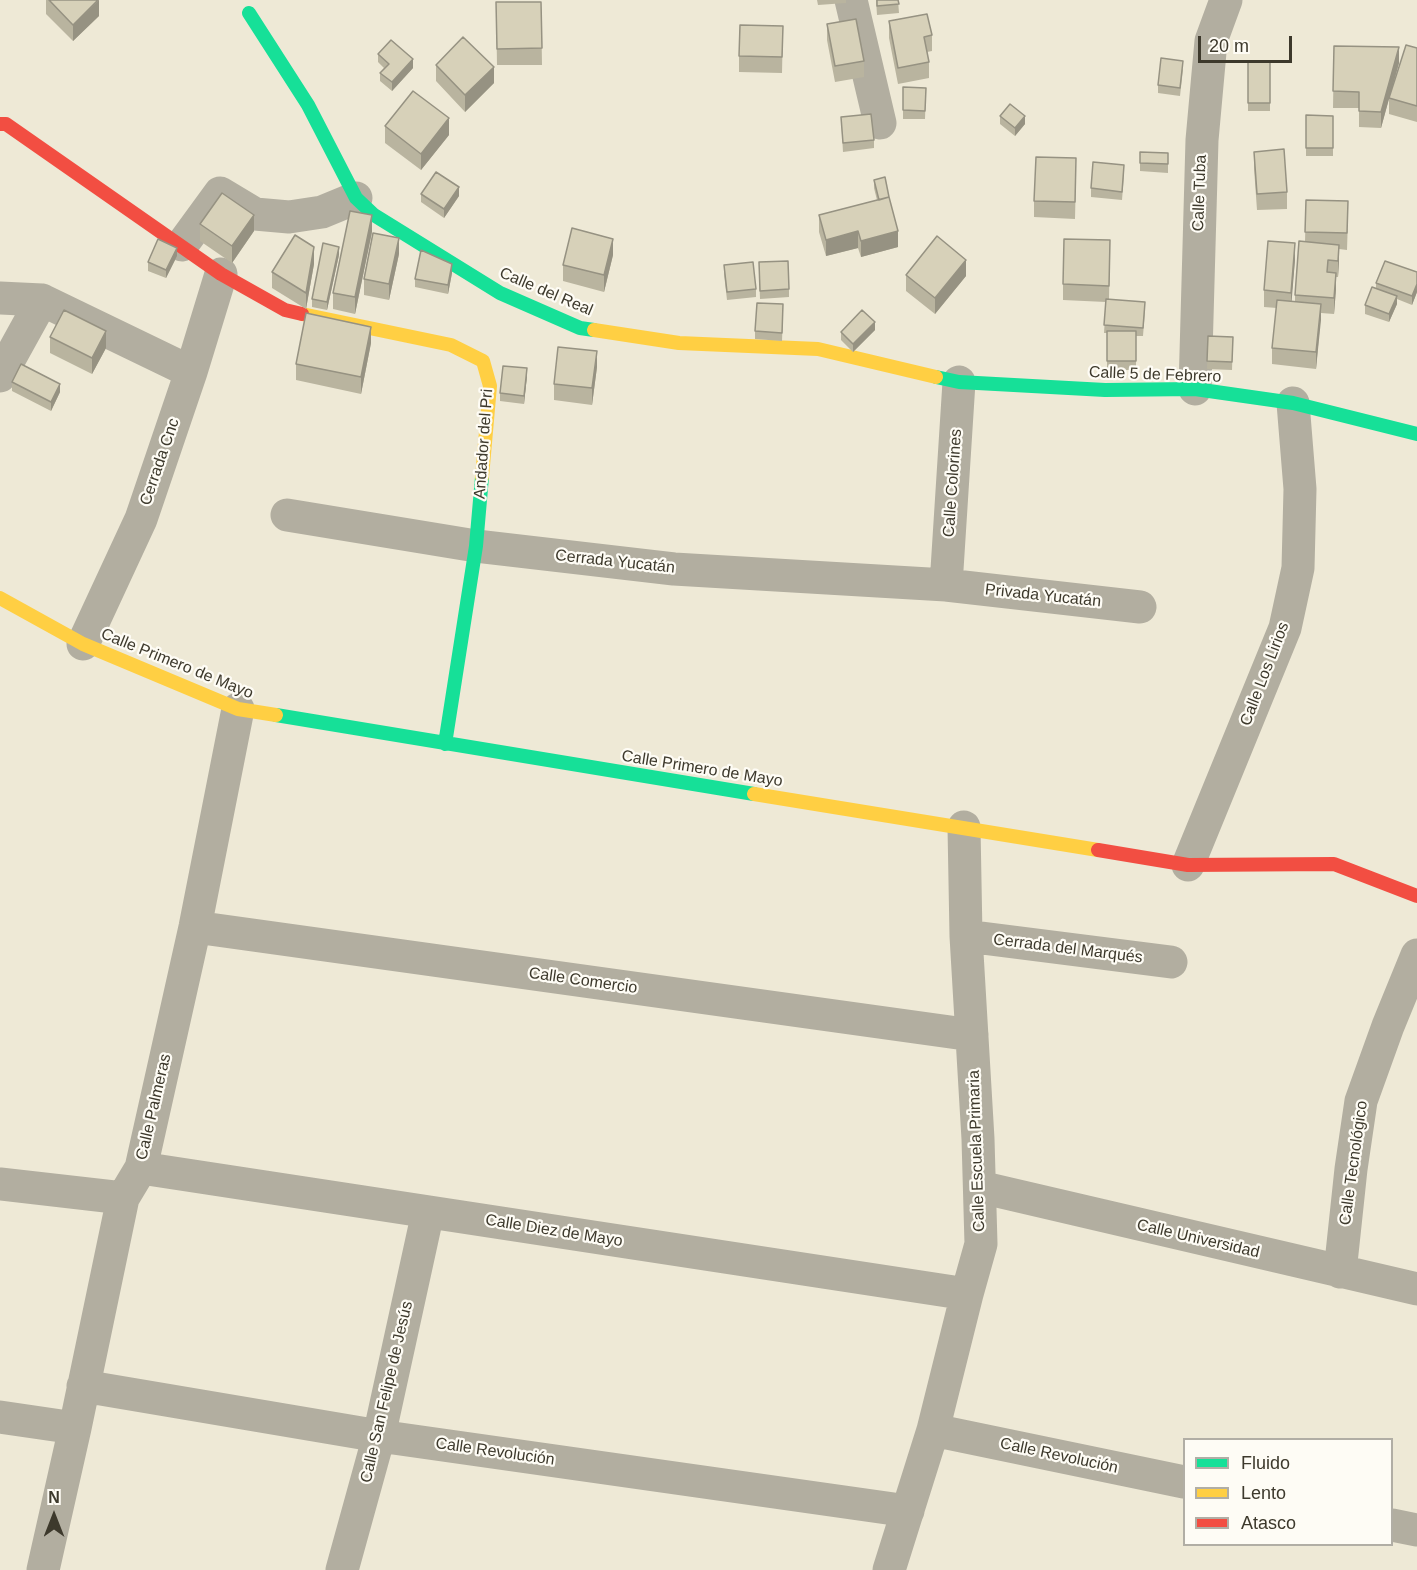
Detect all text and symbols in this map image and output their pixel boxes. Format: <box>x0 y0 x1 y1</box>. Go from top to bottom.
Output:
scale bar <box>1201 24 1296 62</box>
text: 20 m <box>1209 36 1249 56</box>
street label: Calle Tuba <box>1189 154 1211 232</box>
street label: Calle del Real <box>496 264 596 320</box>
street label: Calle 5 de Febrero <box>1088 363 1222 387</box>
street label: Andador del Pri <box>471 388 497 500</box>
street label: Cerrada Cnc <box>136 416 184 508</box>
street label: Calle Colorines <box>940 428 966 538</box>
street label: Cerrada Yucatán <box>554 546 676 578</box>
street label: Privada Yucatán <box>984 580 1102 612</box>
street label: Calle Los Lirios <box>1236 620 1294 728</box>
street label: Calle Primero de Mayo <box>98 625 256 703</box>
street label: Calle Primero de Mayo <box>620 747 784 791</box>
street label: Cerrada del Marqués <box>992 930 1144 968</box>
street label: Calle Comercio <box>528 964 638 998</box>
street label: Calle Palmeras <box>132 1052 176 1162</box>
street label: Calle Escuela Primaria <box>965 1070 989 1232</box>
street label: Calle Tecnológico <box>1336 1100 1372 1226</box>
street label: Calle Diez de Mayo <box>484 1211 624 1251</box>
street label: Calle Universidad <box>1135 1216 1261 1262</box>
street label: Calle San Felipe de Jesús <box>357 1299 417 1485</box>
street label: Calle Revolución <box>434 1434 556 1470</box>
street label: Calle Revolución <box>998 1434 1120 1478</box>
legend <box>1183 1438 1393 1546</box>
text: Fluido <box>1241 1453 1290 1473</box>
text: Lento <box>1241 1483 1286 1503</box>
north arrow <box>24 1486 84 1546</box>
text: N <box>48 1489 60 1506</box>
text: Atasco <box>1241 1513 1296 1533</box>

